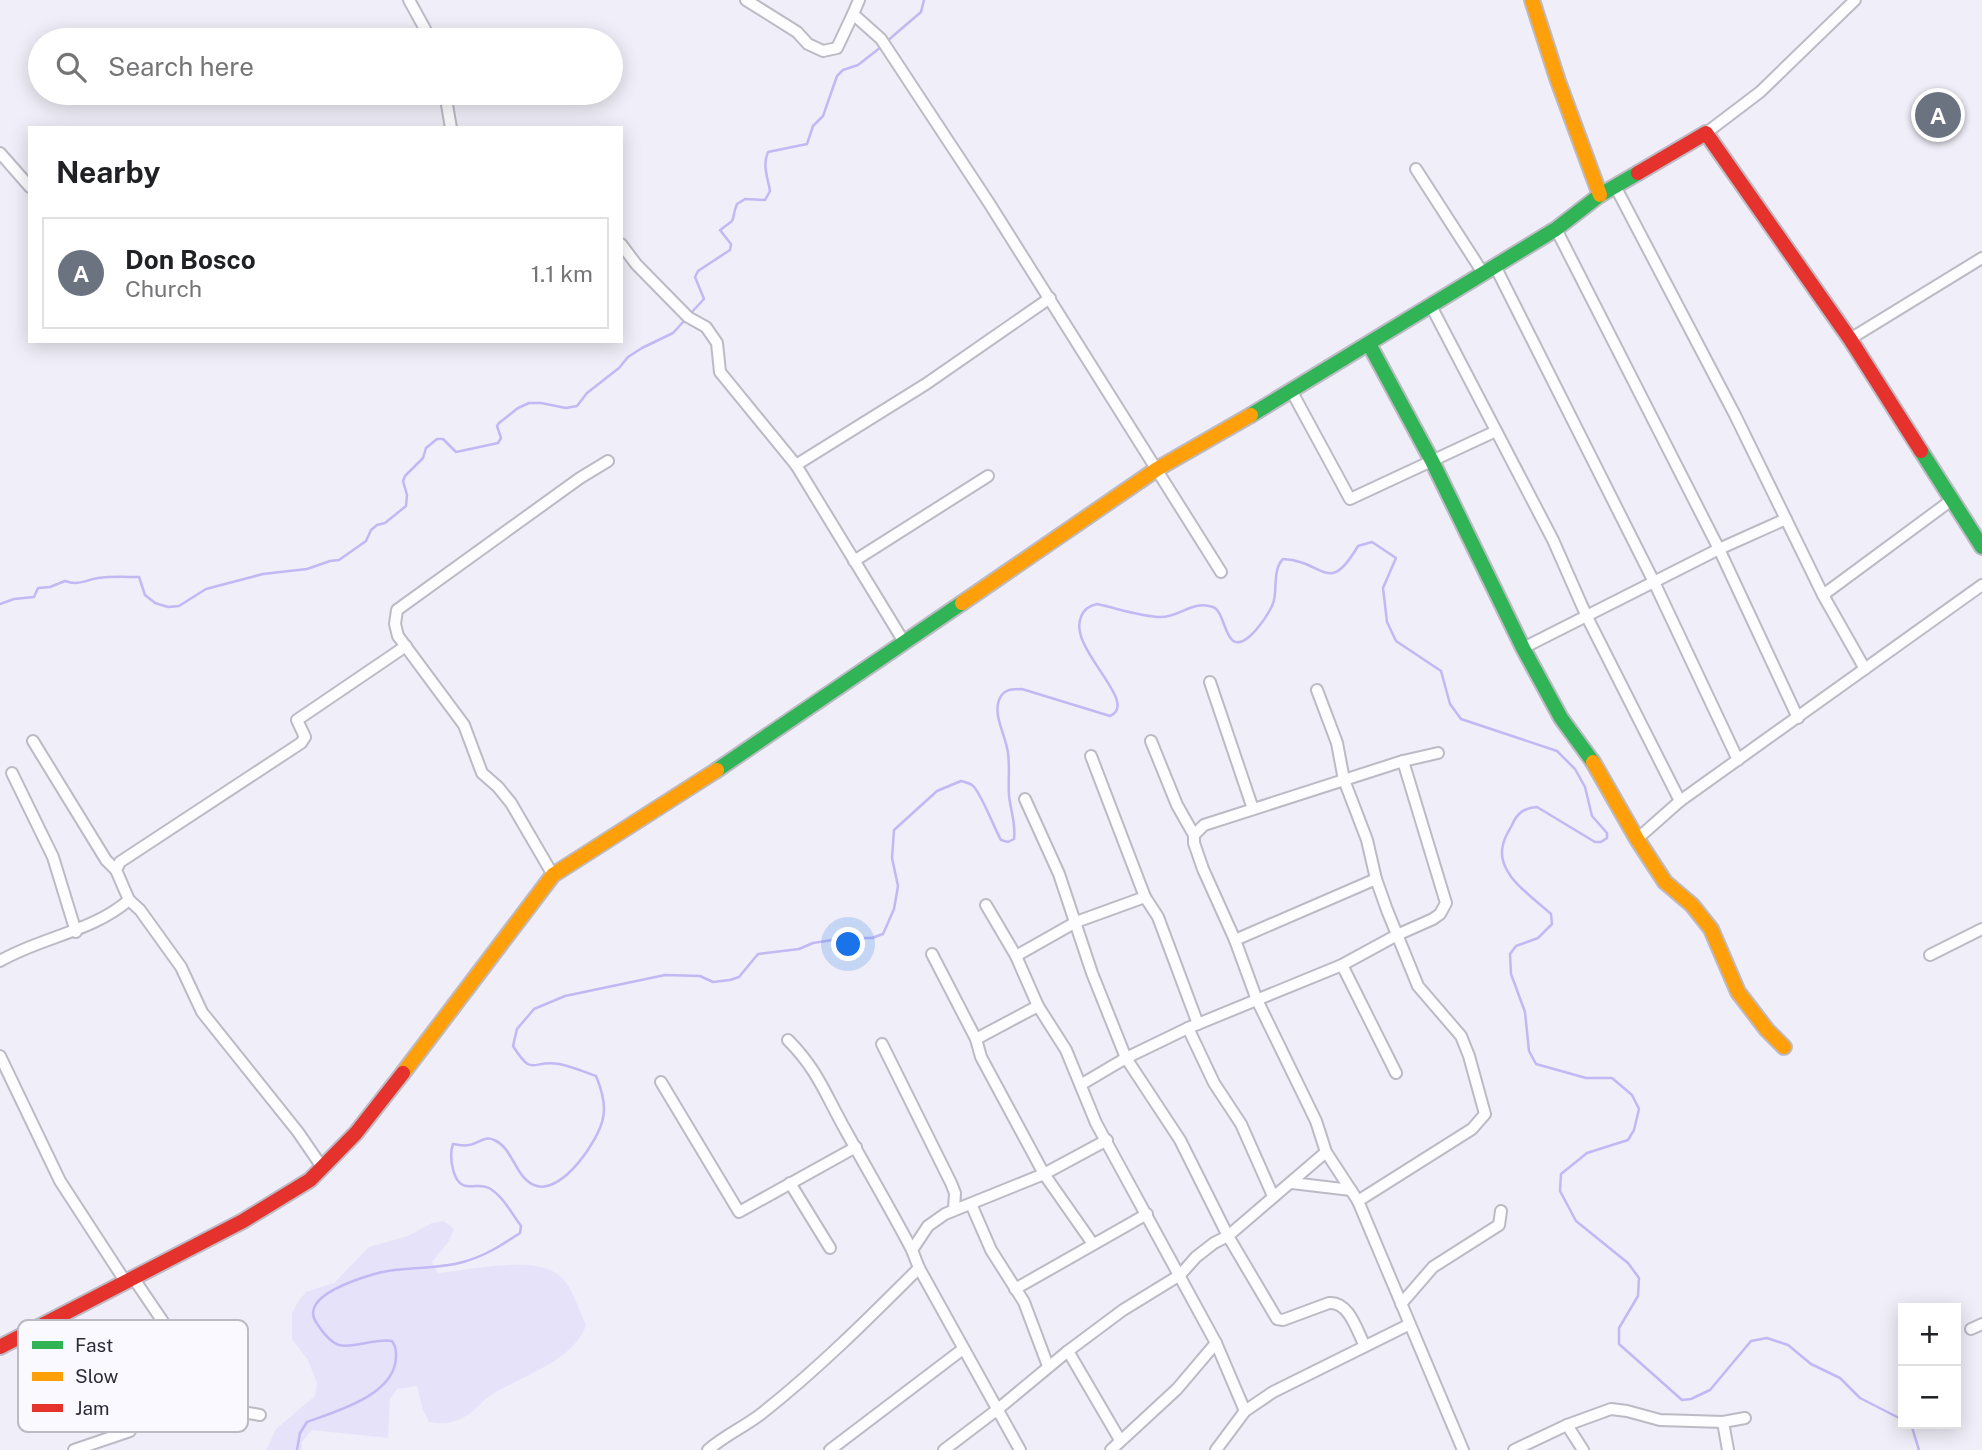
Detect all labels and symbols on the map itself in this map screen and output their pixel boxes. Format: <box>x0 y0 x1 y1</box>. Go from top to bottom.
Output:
pin: A <box>1915 89 1961 141</box>
your location <box>831 927 865 961</box>
legend <box>18 1320 248 1432</box>
text: Fast <box>75 1334 113 1356</box>
text: Slow <box>75 1365 119 1387</box>
text: Jam <box>75 1397 109 1419</box>

